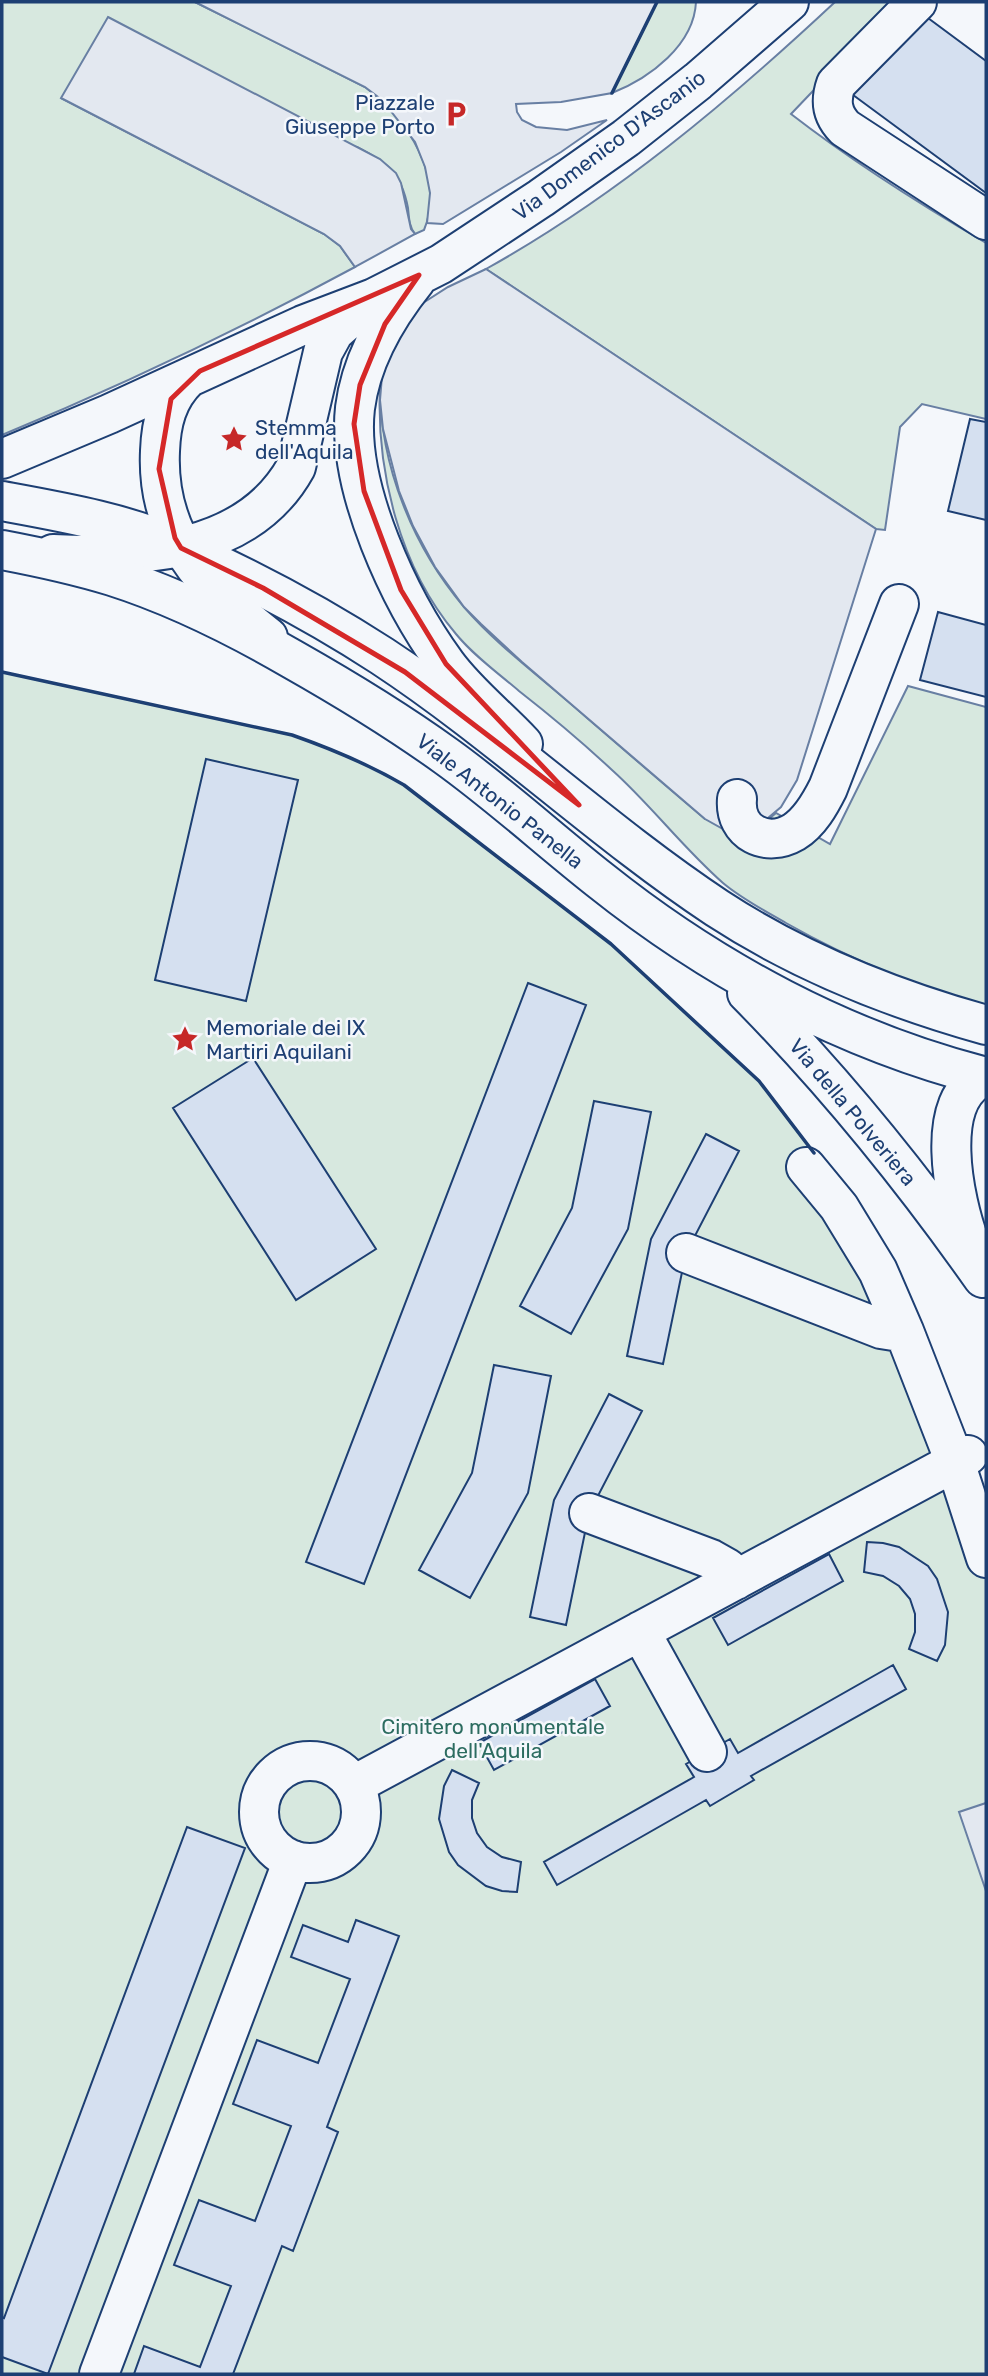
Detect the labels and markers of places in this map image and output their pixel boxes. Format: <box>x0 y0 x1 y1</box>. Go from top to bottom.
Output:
place label: Piazzale Giuseppe Porto <box>285 90 435 139</box>
parking icon: Piazzale Giuseppe Porto <box>441 99 471 129</box>
place label: Stemma dell'Aquila <box>255 415 354 464</box>
place icon: Stemma dell'Aquila <box>219 424 249 454</box>
place label: Memoriale dei IX Martiri Aquilani <box>206 1015 365 1064</box>
place icon: Memoriale dei IX Martiri Aquilani <box>170 1024 200 1054</box>

